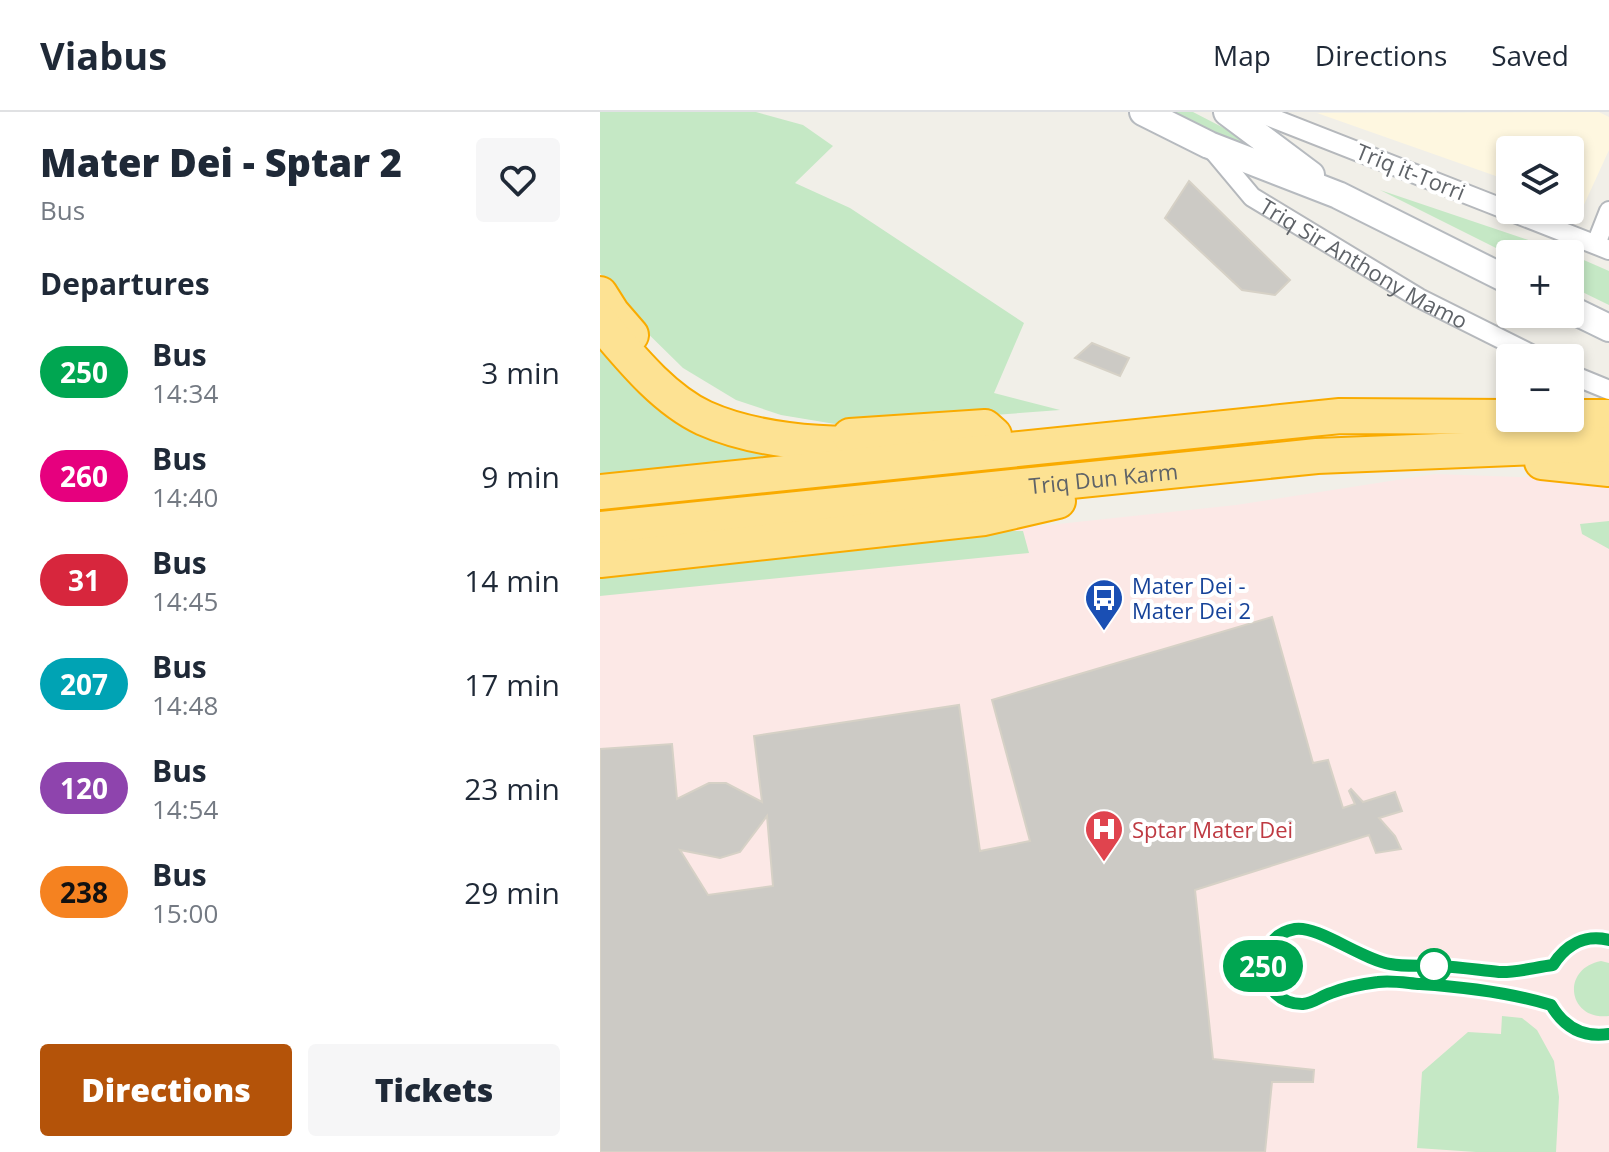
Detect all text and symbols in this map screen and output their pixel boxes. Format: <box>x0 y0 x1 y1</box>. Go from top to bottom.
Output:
text: Viabus <box>40 29 167 81</box>
text: Map <box>1213 36 1271 74</box>
text: Directions <box>1315 36 1447 74</box>
text: Saved <box>1491 36 1569 74</box>
text: Mater Dei - Sptar 2 <box>40 136 402 188</box>
street label: Triq it-Torri <box>1352 136 1470 206</box>
map controls <box>1496 136 1584 432</box>
button: layers <box>1496 136 1584 224</box>
button: heart <box>476 138 560 222</box>
street label: Triq Sir Anthony Mamo <box>1255 190 1473 335</box>
text: Bus <box>40 192 85 228</box>
button: + <box>1496 240 1584 328</box>
text: Departures <box>40 263 210 304</box>
text: Bus <box>152 334 207 375</box>
button: − <box>1496 344 1584 432</box>
text: 3 min <box>481 352 560 393</box>
text: 250 <box>60 353 108 391</box>
text: 14:34 <box>152 375 218 411</box>
text: Bus <box>152 438 207 479</box>
street label: Triq Dun Karm <box>1027 455 1179 500</box>
text: 9 min <box>481 456 560 497</box>
text: 260 <box>60 457 108 495</box>
text: 14:40 <box>152 479 218 515</box>
text: Bus <box>152 542 207 583</box>
text: 14 min <box>464 560 560 601</box>
text: 31 <box>68 561 100 599</box>
place label: Mater Dei - Mater Dei 2 <box>1132 570 1251 625</box>
bus stop icon: Mater Dei - Mater Dei 2 <box>1083 577 1125 632</box>
text: 14:45 <box>152 583 218 619</box>
text: Bus <box>152 646 207 687</box>
text: 17 min <box>464 664 560 705</box>
text: 207 <box>60 665 108 703</box>
text: 14:48 <box>152 687 218 723</box>
text: Bus <box>152 750 207 791</box>
text: 23 min <box>464 768 560 809</box>
text: 120 <box>60 769 108 807</box>
text: 14:54 <box>152 791 218 827</box>
hospital icon: Sptar Mater Dei <box>1083 808 1125 863</box>
place label: Sptar Mater Dei <box>1132 814 1293 844</box>
text: Bus <box>152 854 207 895</box>
text: 29 min <box>464 872 560 913</box>
text: 238 <box>60 873 108 911</box>
text: 15:00 <box>152 895 218 931</box>
line badge: 250 <box>1217 940 1309 992</box>
text: 250 <box>1239 947 1287 985</box>
unlabelled marker <box>1417 949 1451 983</box>
button: Directions <box>40 1044 292 1136</box>
button: Tickets <box>308 1044 560 1136</box>

